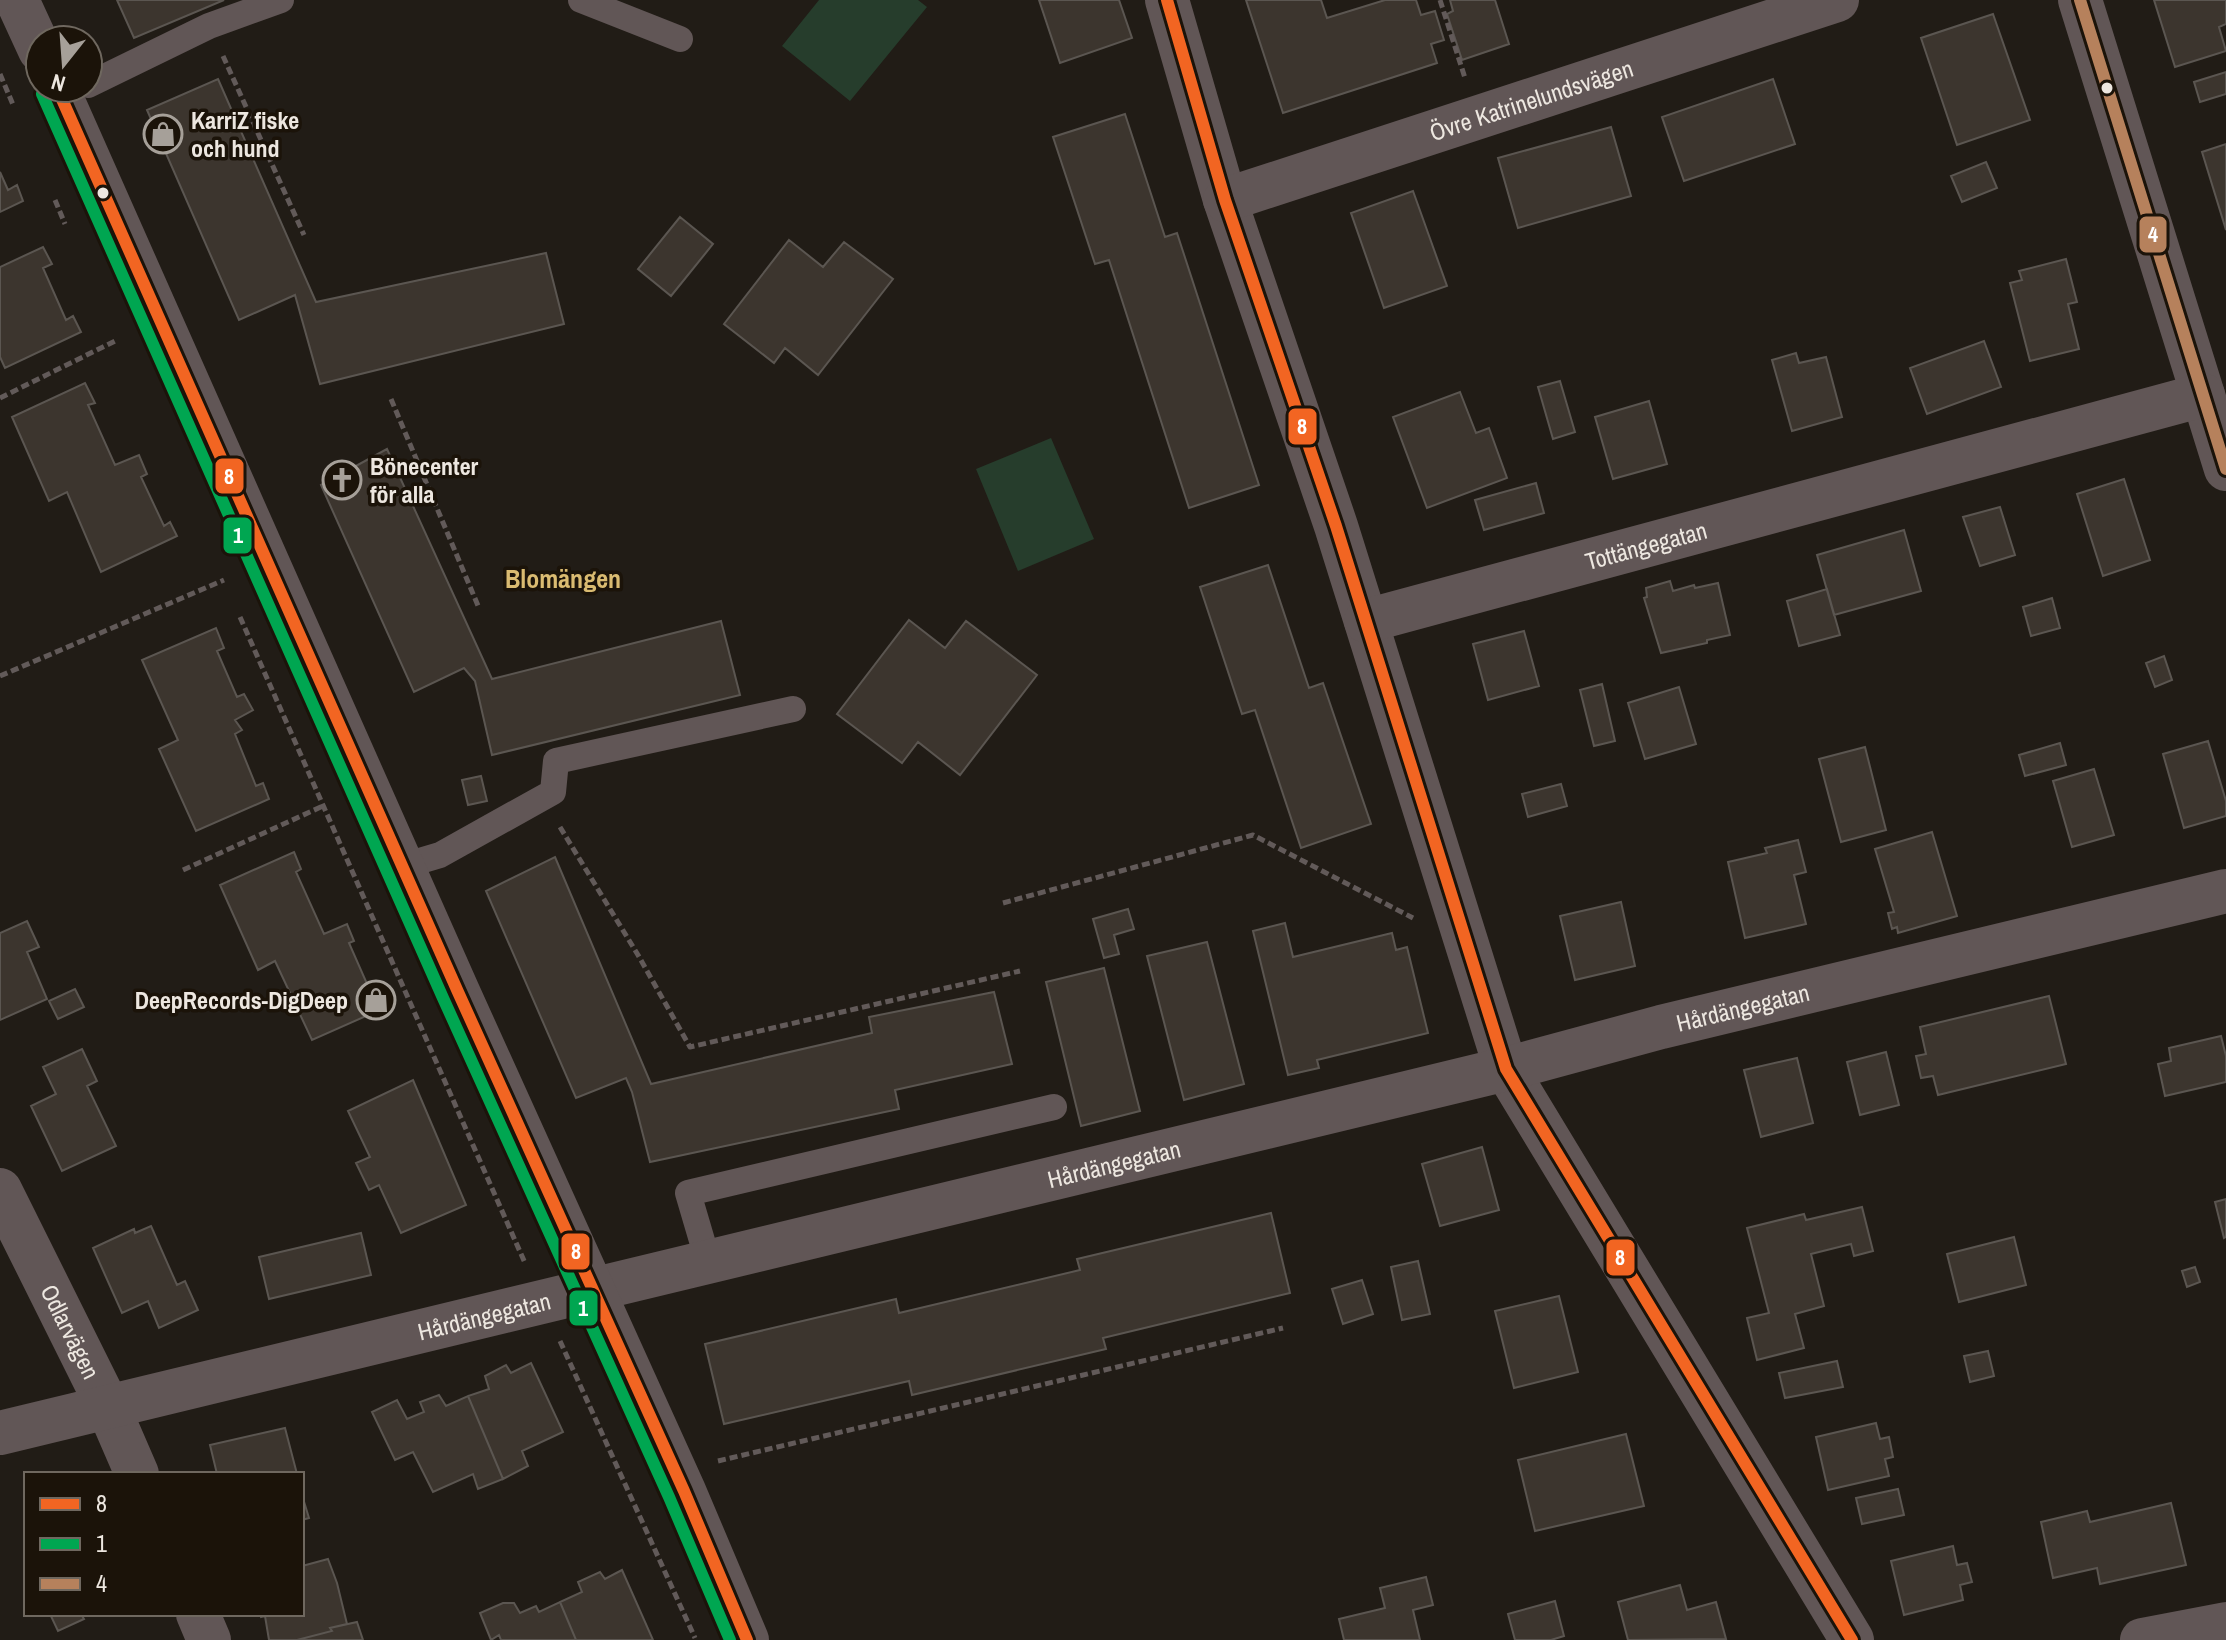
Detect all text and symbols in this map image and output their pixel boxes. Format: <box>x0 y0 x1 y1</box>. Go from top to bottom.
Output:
north arrow <box>24 24 104 104</box>
street label: Övre Katrinelundsvägen <box>1425 52 1637 148</box>
text: N <box>48 67 69 99</box>
unlabelled marker <box>2099 80 2115 96</box>
place label: KarriZ fiske och hund <box>191 104 299 164</box>
shop icon: KarriZ fiske och hund <box>142 113 184 155</box>
unlabelled marker <box>95 185 111 201</box>
line badge: 4 <box>2138 215 2168 254</box>
text: 4 <box>2148 219 2158 249</box>
line badge: 8 <box>1287 407 1318 446</box>
text: 8 <box>1297 411 1307 441</box>
place label: Bönecenter för alla <box>370 450 479 510</box>
line badge: 8 <box>214 457 245 495</box>
church icon: Bönecenter för alla <box>321 459 363 501</box>
text: 8 <box>224 461 234 491</box>
street label: Tottängegatan <box>1582 514 1710 577</box>
line badge: 1 <box>222 516 253 555</box>
text: 1 <box>233 520 244 550</box>
district label: Blomängen <box>505 561 621 596</box>
street label: Hårdängegatan <box>1673 976 1812 1039</box>
shop icon: DeepRecords-DigDeep <box>355 979 397 1021</box>
place label: DeepRecords-DigDeep <box>135 984 348 1016</box>
street label: Hårdängegatan <box>1044 1132 1184 1195</box>
line badge: 8 <box>560 1232 591 1271</box>
text: 8 <box>571 1236 581 1266</box>
line badge: 8 <box>1605 1238 1636 1277</box>
text: 8 <box>1615 1242 1625 1272</box>
street label: Odlarvägen <box>33 1279 107 1384</box>
street label: Hårdängegatan <box>414 1284 554 1348</box>
line badge: 1 <box>568 1289 599 1327</box>
text: 1 <box>578 1293 589 1323</box>
legend <box>24 1472 304 1616</box>
text: 8 <box>96 1487 107 1519</box>
text: 1 <box>96 1527 107 1559</box>
text: 4 <box>96 1567 107 1599</box>

